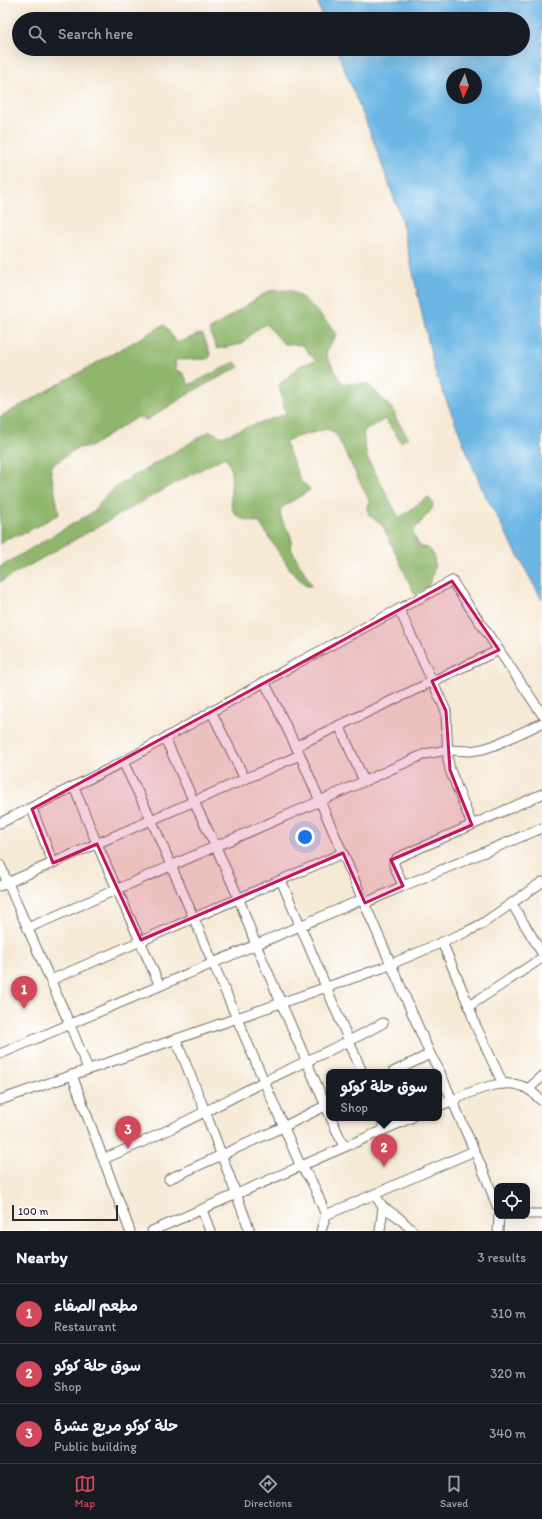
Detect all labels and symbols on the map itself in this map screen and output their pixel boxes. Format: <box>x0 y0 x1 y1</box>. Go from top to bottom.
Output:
north arrow <box>446 68 482 104</box>
your location <box>295 827 315 847</box>
pin: 1 <box>11 976 37 1009</box>
pin: 3 <box>115 1116 141 1149</box>
pin: 2 <box>371 1134 397 1167</box>
scale bar <box>12 1203 118 1222</box>

